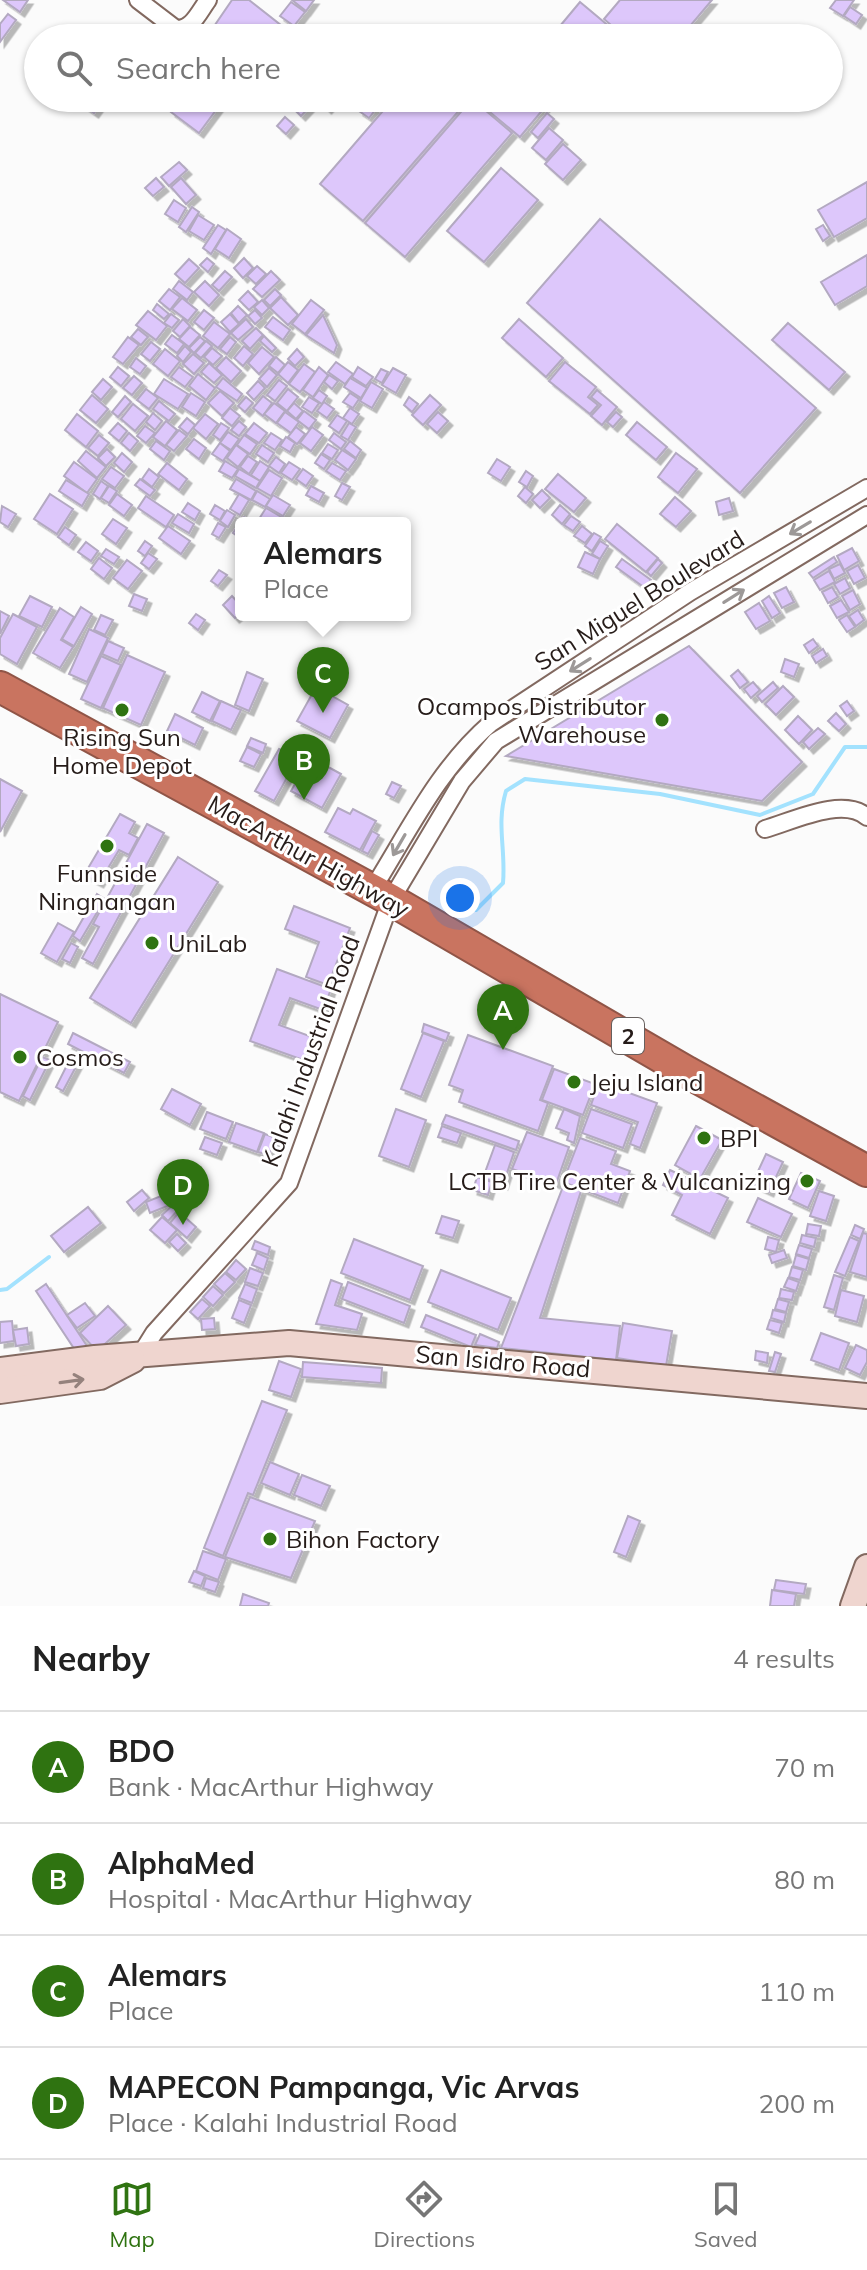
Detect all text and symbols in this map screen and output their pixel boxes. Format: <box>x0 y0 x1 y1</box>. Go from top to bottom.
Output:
search box <box>24 24 843 112</box>
icon: search <box>52 46 96 90</box>
text: Search here <box>116 49 281 87</box>
popup <box>235 517 411 621</box>
one-way arrow <box>789 520 812 536</box>
street label: San Miguel Boulevard <box>529 523 749 677</box>
text: Alemars <box>263 534 383 572</box>
text: Place <box>263 572 329 605</box>
one-way arrow <box>722 587 745 603</box>
pin: C <box>297 647 349 713</box>
one-way arrow <box>569 658 592 674</box>
place label: Ocampos Distributor Warehouse <box>417 691 646 749</box>
marker: Rising Sun Home Depot <box>113 701 131 719</box>
marker: Ocampos Distributor Warehouse <box>653 711 671 729</box>
place label: Rising Sun Home Depot <box>52 722 192 780</box>
pin: B <box>278 734 330 800</box>
street label: MacArthur Highway <box>203 788 415 924</box>
one-way arrow <box>391 833 407 856</box>
marker: Funnside Ningnangan <box>98 837 116 855</box>
place label: Funnside Ningnangan <box>38 858 176 916</box>
your location <box>440 878 480 918</box>
place label: UniLab <box>168 928 247 958</box>
street label: Kalahi Industrial Road <box>254 931 366 1171</box>
marker: UniLab <box>143 934 161 952</box>
pin: A <box>477 984 529 1050</box>
road number: 2 <box>612 1018 644 1054</box>
place label: Cosmos <box>36 1042 124 1072</box>
marker: Cosmos <box>11 1048 29 1066</box>
place label: Jeju Island <box>590 1067 703 1097</box>
marker: Jeju Island <box>565 1073 583 1091</box>
place label: BPI <box>720 1123 758 1153</box>
marker: BPI <box>695 1129 713 1147</box>
pin: D <box>157 1159 209 1225</box>
place label: LCTB Tire Center & Vulcanizing <box>448 1166 791 1196</box>
marker: LCTB Tire Center & Vulcanizing <box>798 1172 816 1190</box>
street label: San Isidro Road <box>414 1338 592 1384</box>
one-way arrow <box>59 1373 84 1388</box>
place label: Bihon Factory <box>286 1524 440 1554</box>
marker: Bihon Factory <box>261 1530 279 1548</box>
text: Nearby <box>32 1637 150 1680</box>
text: 4 results <box>733 1642 835 1675</box>
text: BDO <box>108 1732 175 1770</box>
text: A <box>48 1751 68 1784</box>
text: 70 m <box>774 1751 835 1784</box>
text: Bank · MacArthur Highway <box>108 1770 434 1803</box>
text: AlphaMed <box>108 1844 255 1882</box>
text: B <box>49 1863 67 1896</box>
text: 80 m <box>774 1863 835 1896</box>
text: Hospital · MacArthur Highway <box>108 1882 472 1915</box>
text: Alemars <box>108 1956 227 1994</box>
text: C <box>49 1975 67 2008</box>
text: 110 m <box>759 1975 835 2008</box>
text: Place <box>108 1994 173 2027</box>
text: MAPECON Pampanga, Vic Arvas <box>108 2068 579 2106</box>
text: D <box>48 2087 68 2120</box>
text: 200 m <box>759 2087 835 2120</box>
text: Place · Kalahi Industrial Road <box>108 2106 458 2139</box>
tab: Map <box>109 2177 155 2253</box>
tab: Directions <box>374 2177 475 2253</box>
tab: Saved <box>694 2177 758 2253</box>

